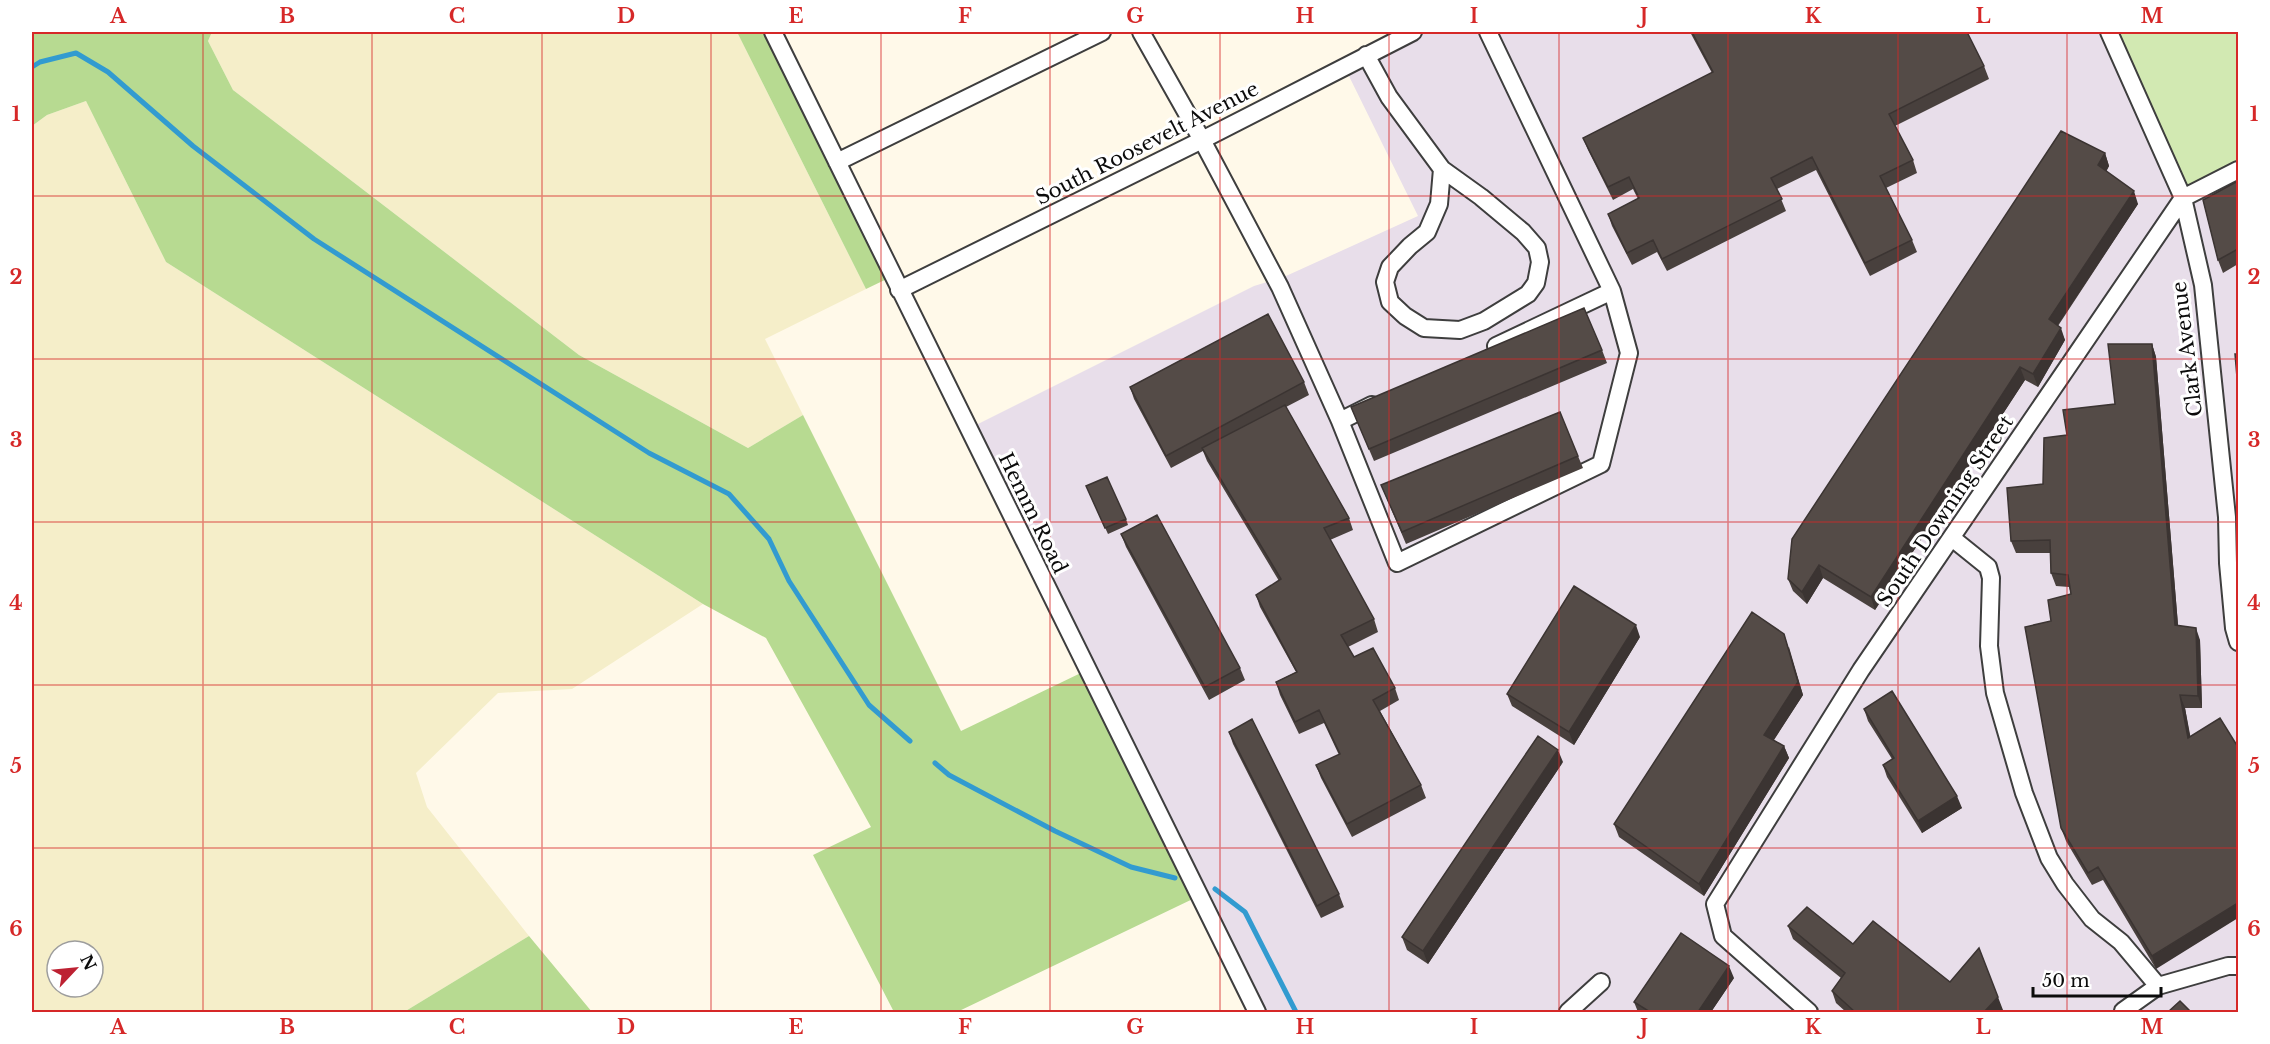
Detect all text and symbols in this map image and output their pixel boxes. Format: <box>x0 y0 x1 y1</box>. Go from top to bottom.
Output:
text: A <box>109 4 127 28</box>
text: B <box>279 4 295 28</box>
text: C <box>449 4 465 28</box>
text: D <box>617 4 635 28</box>
text: E <box>788 4 804 28</box>
text: F <box>958 4 972 28</box>
text: G <box>1126 4 1144 28</box>
text: H <box>1296 4 1315 28</box>
text: I <box>1470 4 1478 28</box>
text: J <box>1636 4 1648 28</box>
text: K <box>1805 4 1822 28</box>
text: L <box>1975 4 1991 28</box>
text: M <box>2141 4 2164 28</box>
street label: South Roosevelt Avenue <box>1032 76 1262 210</box>
text: 1 <box>12 102 21 126</box>
text: 1 <box>2250 102 2259 126</box>
text: 2 <box>9 265 23 289</box>
text: 2 <box>2247 265 2261 289</box>
street label: Clark Avenue <box>2167 280 2207 418</box>
street label: South Downing Street <box>1872 410 2018 611</box>
text: 3 <box>10 428 22 452</box>
text: 3 <box>2248 428 2260 452</box>
street label: Hemm Road <box>993 449 1073 577</box>
text: 4 <box>9 591 23 615</box>
text: 4 <box>2247 591 2261 615</box>
text: 5 <box>10 754 22 778</box>
text: 5 <box>2248 754 2260 778</box>
text: 6 <box>9 917 23 941</box>
text: 6 <box>2247 917 2261 941</box>
north arrow <box>45 939 105 999</box>
text: N <box>76 951 101 974</box>
scale bar <box>2033 960 2160 998</box>
text: 50 m <box>2042 970 2090 992</box>
text: A <box>109 1015 127 1039</box>
text: B <box>279 1015 295 1039</box>
text: C <box>449 1015 465 1039</box>
text: D <box>617 1015 635 1039</box>
text: E <box>788 1015 804 1039</box>
text: F <box>958 1015 972 1039</box>
text: G <box>1126 1015 1144 1039</box>
text: H <box>1296 1015 1315 1039</box>
text: I <box>1470 1015 1478 1039</box>
text: J <box>1636 1015 1648 1039</box>
text: K <box>1805 1015 1822 1039</box>
text: L <box>1975 1015 1991 1039</box>
text: M <box>2141 1015 2164 1039</box>

